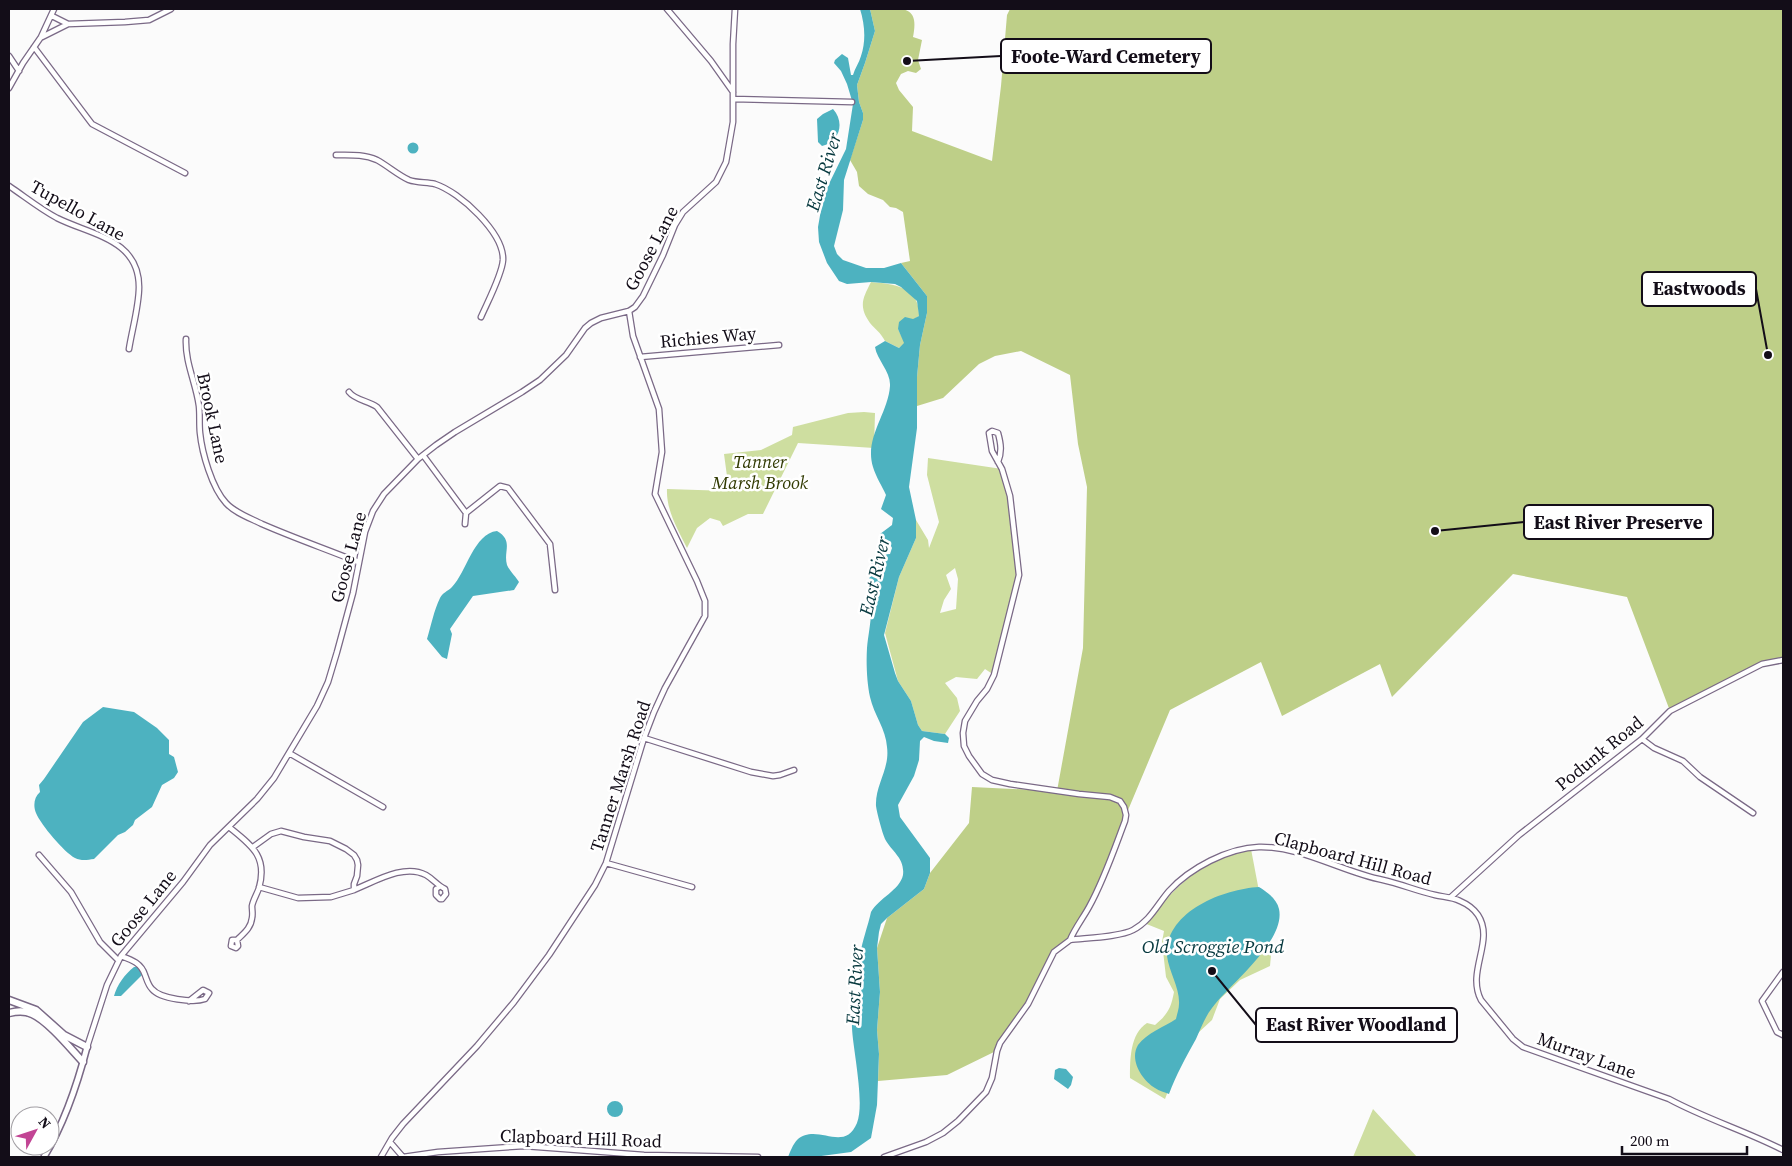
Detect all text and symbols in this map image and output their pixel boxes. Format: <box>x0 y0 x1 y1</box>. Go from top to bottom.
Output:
callout: Foote-Ward Cemetery <box>1001 39 1211 73</box>
text: Foote-Ward Cemetery <box>1011 43 1202 69</box>
water label: East River <box>798 128 848 215</box>
street label: Tupello Lane <box>26 174 130 246</box>
street label: Goose Lane <box>618 201 684 295</box>
callout: Eastwoods <box>1642 272 1756 306</box>
text: Eastwoods <box>1652 275 1746 301</box>
street label: Richies Way <box>659 320 758 354</box>
street label: Brook Lane <box>191 370 235 466</box>
park label: Tanner Marsh Brook <box>711 449 809 495</box>
callout: East River Preserve <box>1524 505 1713 539</box>
street label: Goose Lane <box>324 509 372 605</box>
text: East River Preserve <box>1533 509 1703 535</box>
water label: East River <box>852 532 896 619</box>
street label: Tanner Marsh Road <box>584 697 656 855</box>
street label: Podunk Road <box>1550 710 1648 796</box>
street label: Clapboard Hill Road <box>1271 825 1435 891</box>
street label: Goose Lane <box>104 864 182 952</box>
water label: Old Scroggie Pond <box>1142 933 1284 959</box>
water label: East River <box>839 943 869 1027</box>
callout: East River Woodland <box>1256 1008 1457 1042</box>
text: East River Woodland <box>1266 1011 1446 1037</box>
street label: Murray Lane <box>1534 1026 1640 1084</box>
north arrow <box>10 1106 60 1156</box>
text: N <box>34 1112 56 1133</box>
street label: Clapboard Hill Road <box>500 1123 662 1153</box>
scale bar <box>1622 1124 1747 1156</box>
text: 200 m <box>1630 1130 1670 1151</box>

